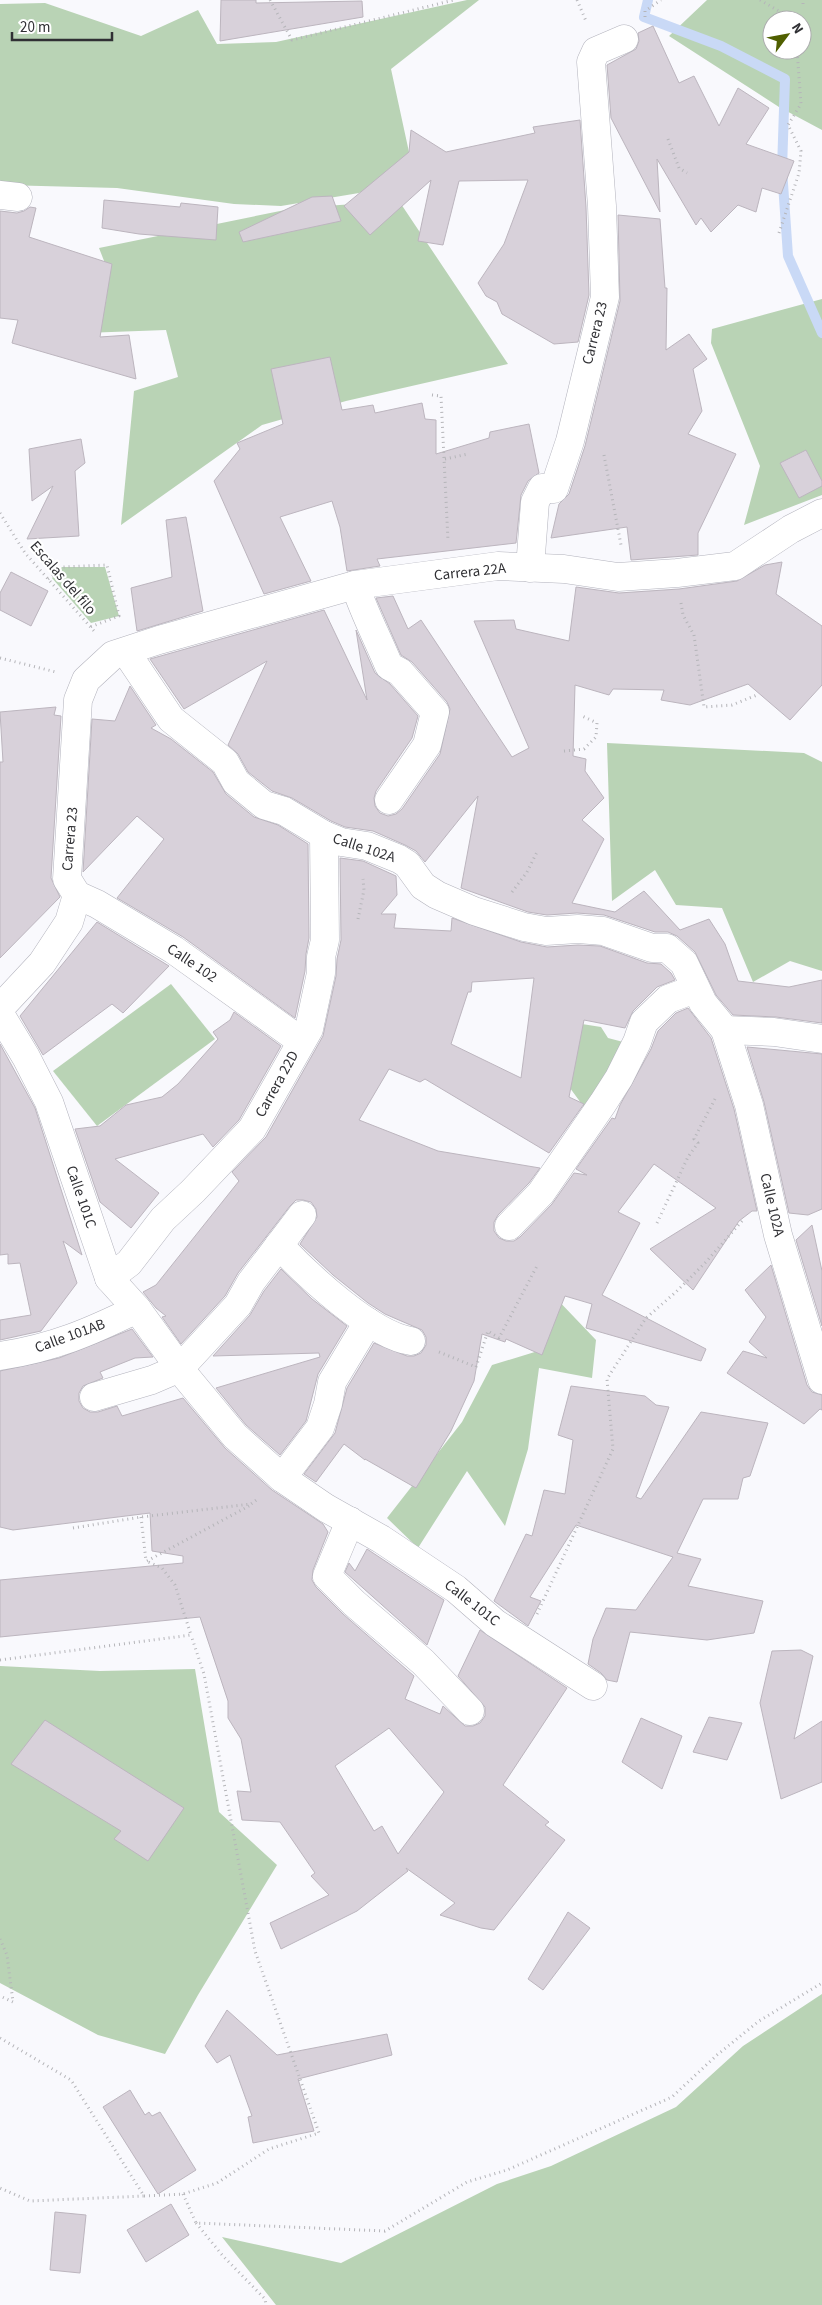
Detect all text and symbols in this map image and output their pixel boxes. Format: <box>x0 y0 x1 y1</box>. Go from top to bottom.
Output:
scale bar <box>12 10 112 42</box>
north arrow <box>762 10 812 60</box>
text: 20 m <box>20 17 50 38</box>
text: N <box>786 19 808 38</box>
street label: Carrera 23 <box>577 299 613 367</box>
street label: Escalas del filo <box>25 536 101 620</box>
street label: Carrera 22A <box>433 558 508 586</box>
street label: Carrera 23 <box>57 806 83 872</box>
street label: Calle 102A <box>330 828 399 868</box>
street label: Calle 102 <box>163 938 221 988</box>
street label: Carrera 22D <box>250 1047 304 1121</box>
street label: Calle 101C <box>60 1163 102 1232</box>
street label: Calle 102A <box>754 1171 790 1240</box>
street label: Calle 101AB <box>32 1313 108 1358</box>
street label: Calle 101C <box>440 1575 504 1632</box>

